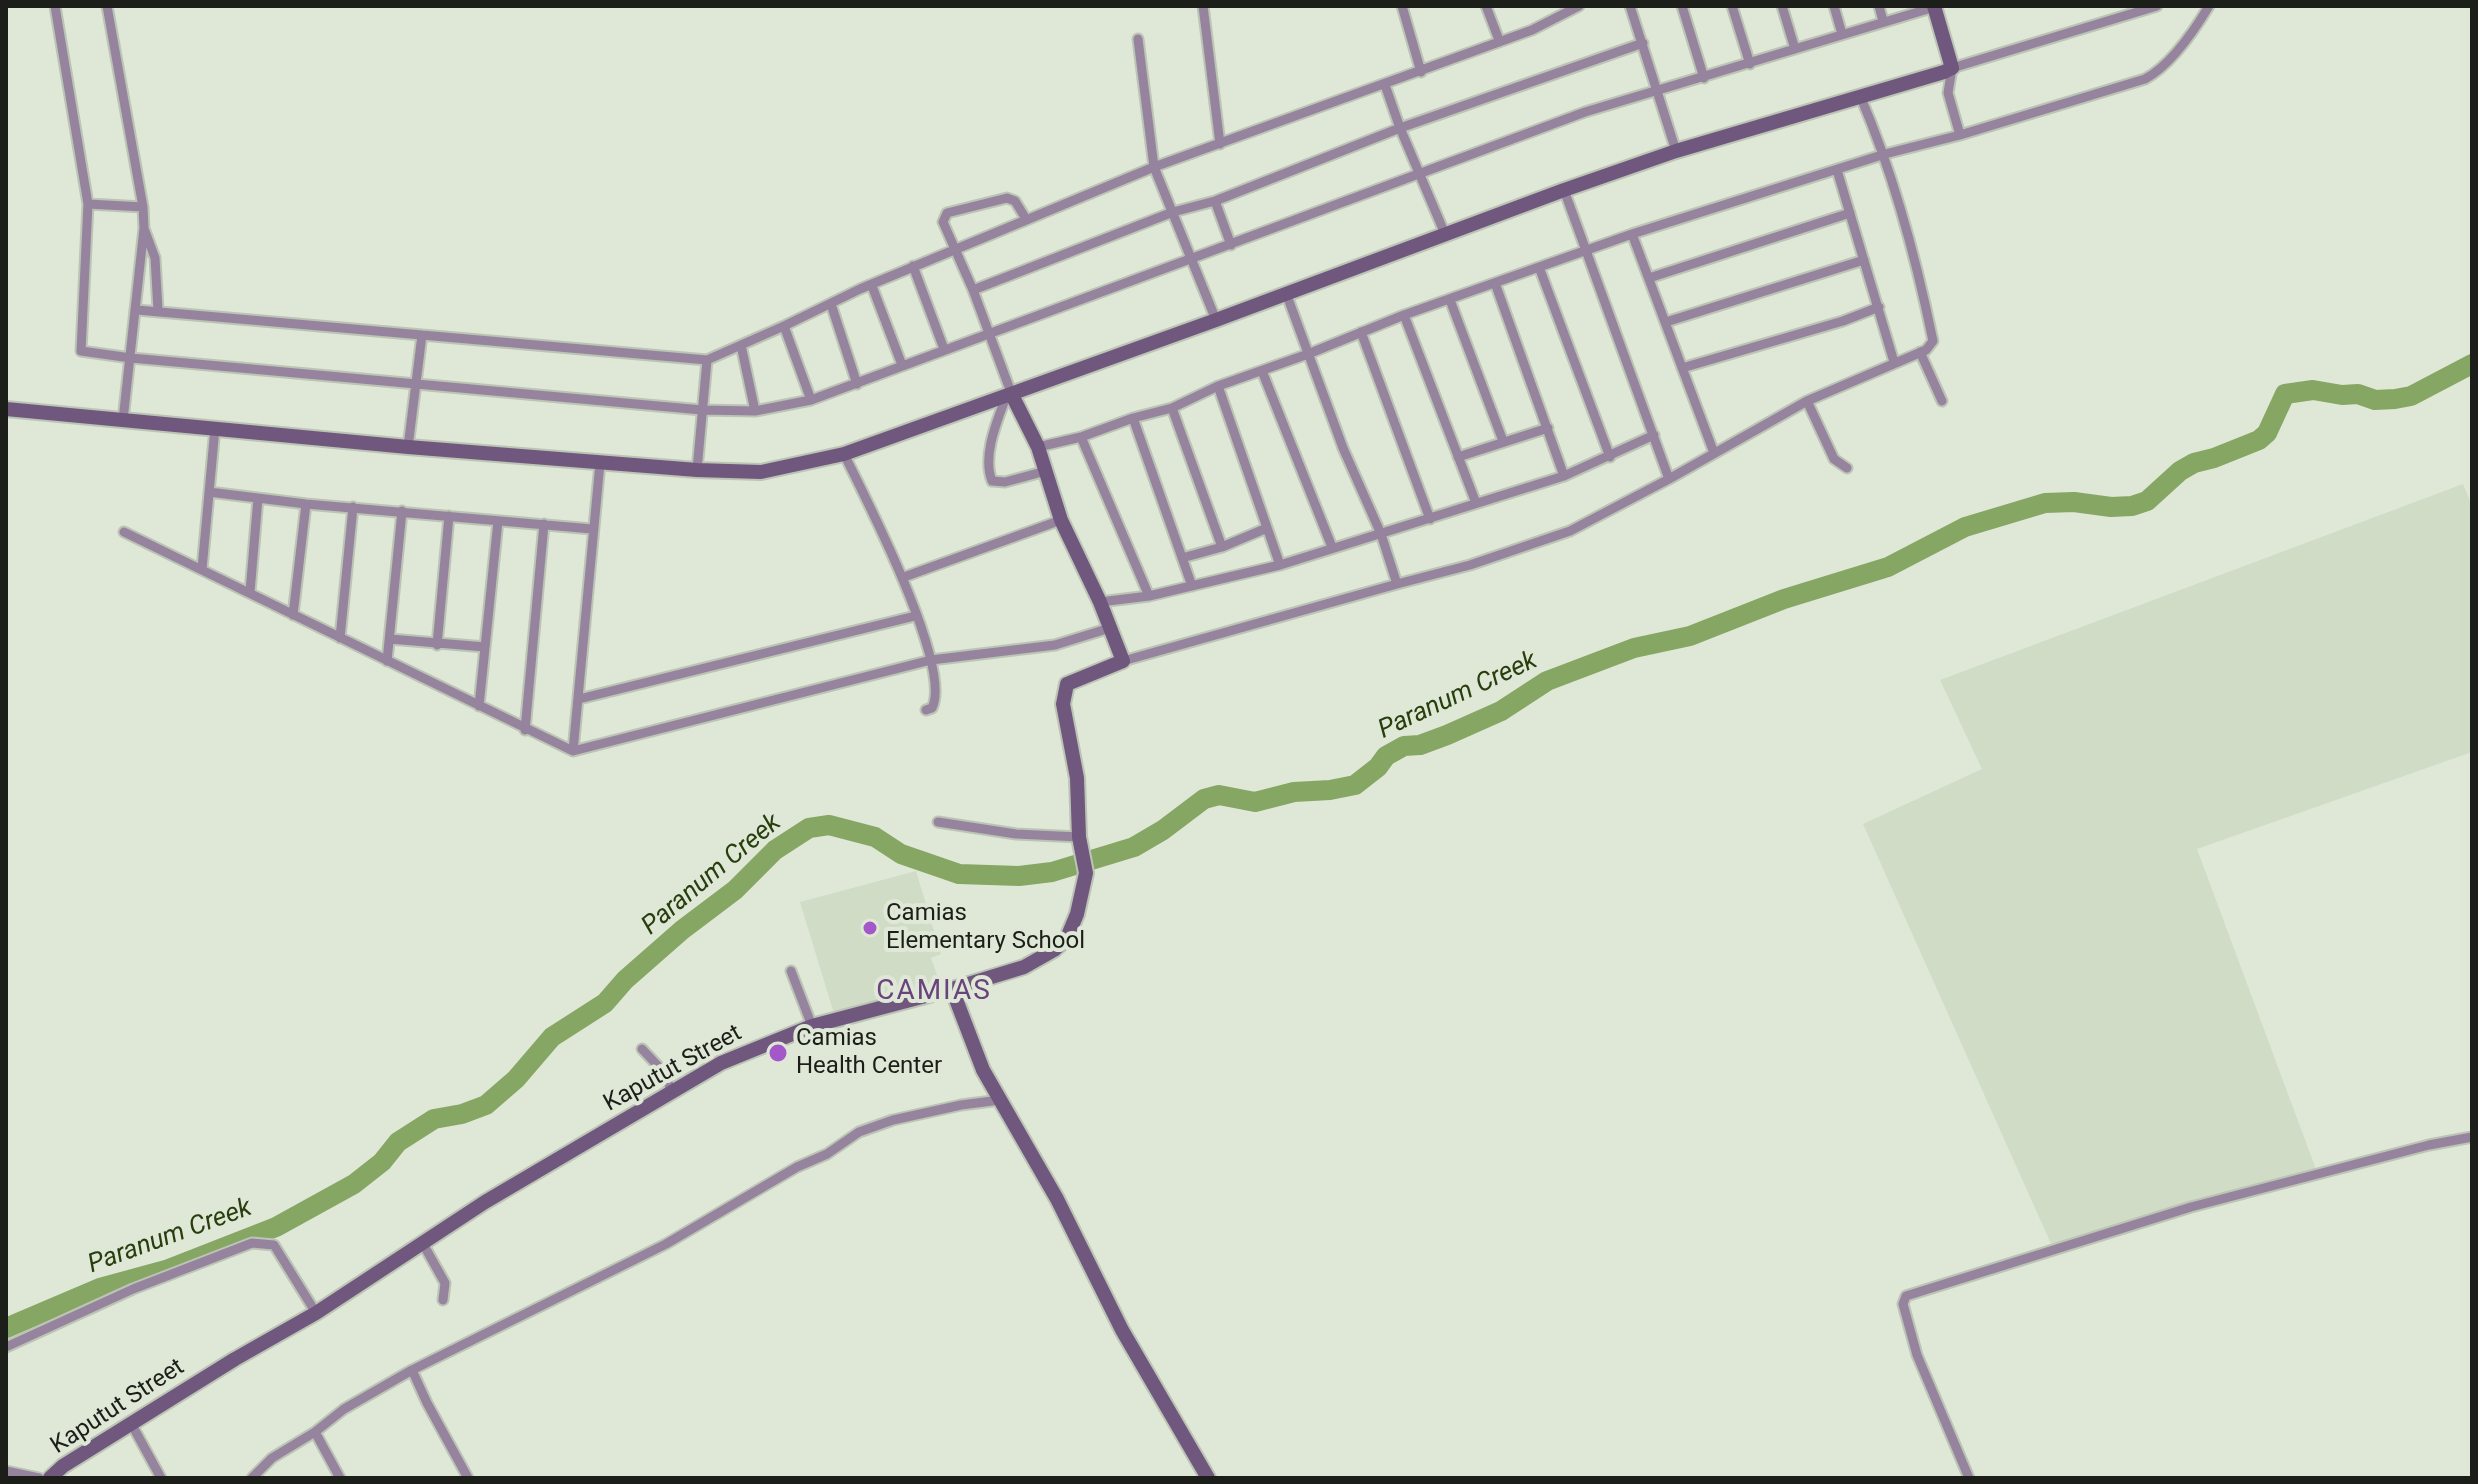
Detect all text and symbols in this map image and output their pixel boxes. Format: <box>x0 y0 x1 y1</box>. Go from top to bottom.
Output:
water label: Paranum Creek <box>1374 646 1542 746</box>
water label: Paranum Creek <box>636 808 788 942</box>
place label: Camias Elementary School <box>886 900 1085 956</box>
marker: Camias Elementary School <box>861 919 879 937</box>
district label: CAMIAS <box>876 975 992 1009</box>
street label: Kaputut Street <box>599 1019 747 1119</box>
place label: Camias Health Center <box>796 1025 942 1081</box>
marker: Camias Health Center <box>767 1042 789 1064</box>
water label: Paranum Creek <box>84 1193 256 1281</box>
street label: Kaputut Street <box>46 1353 190 1461</box>

